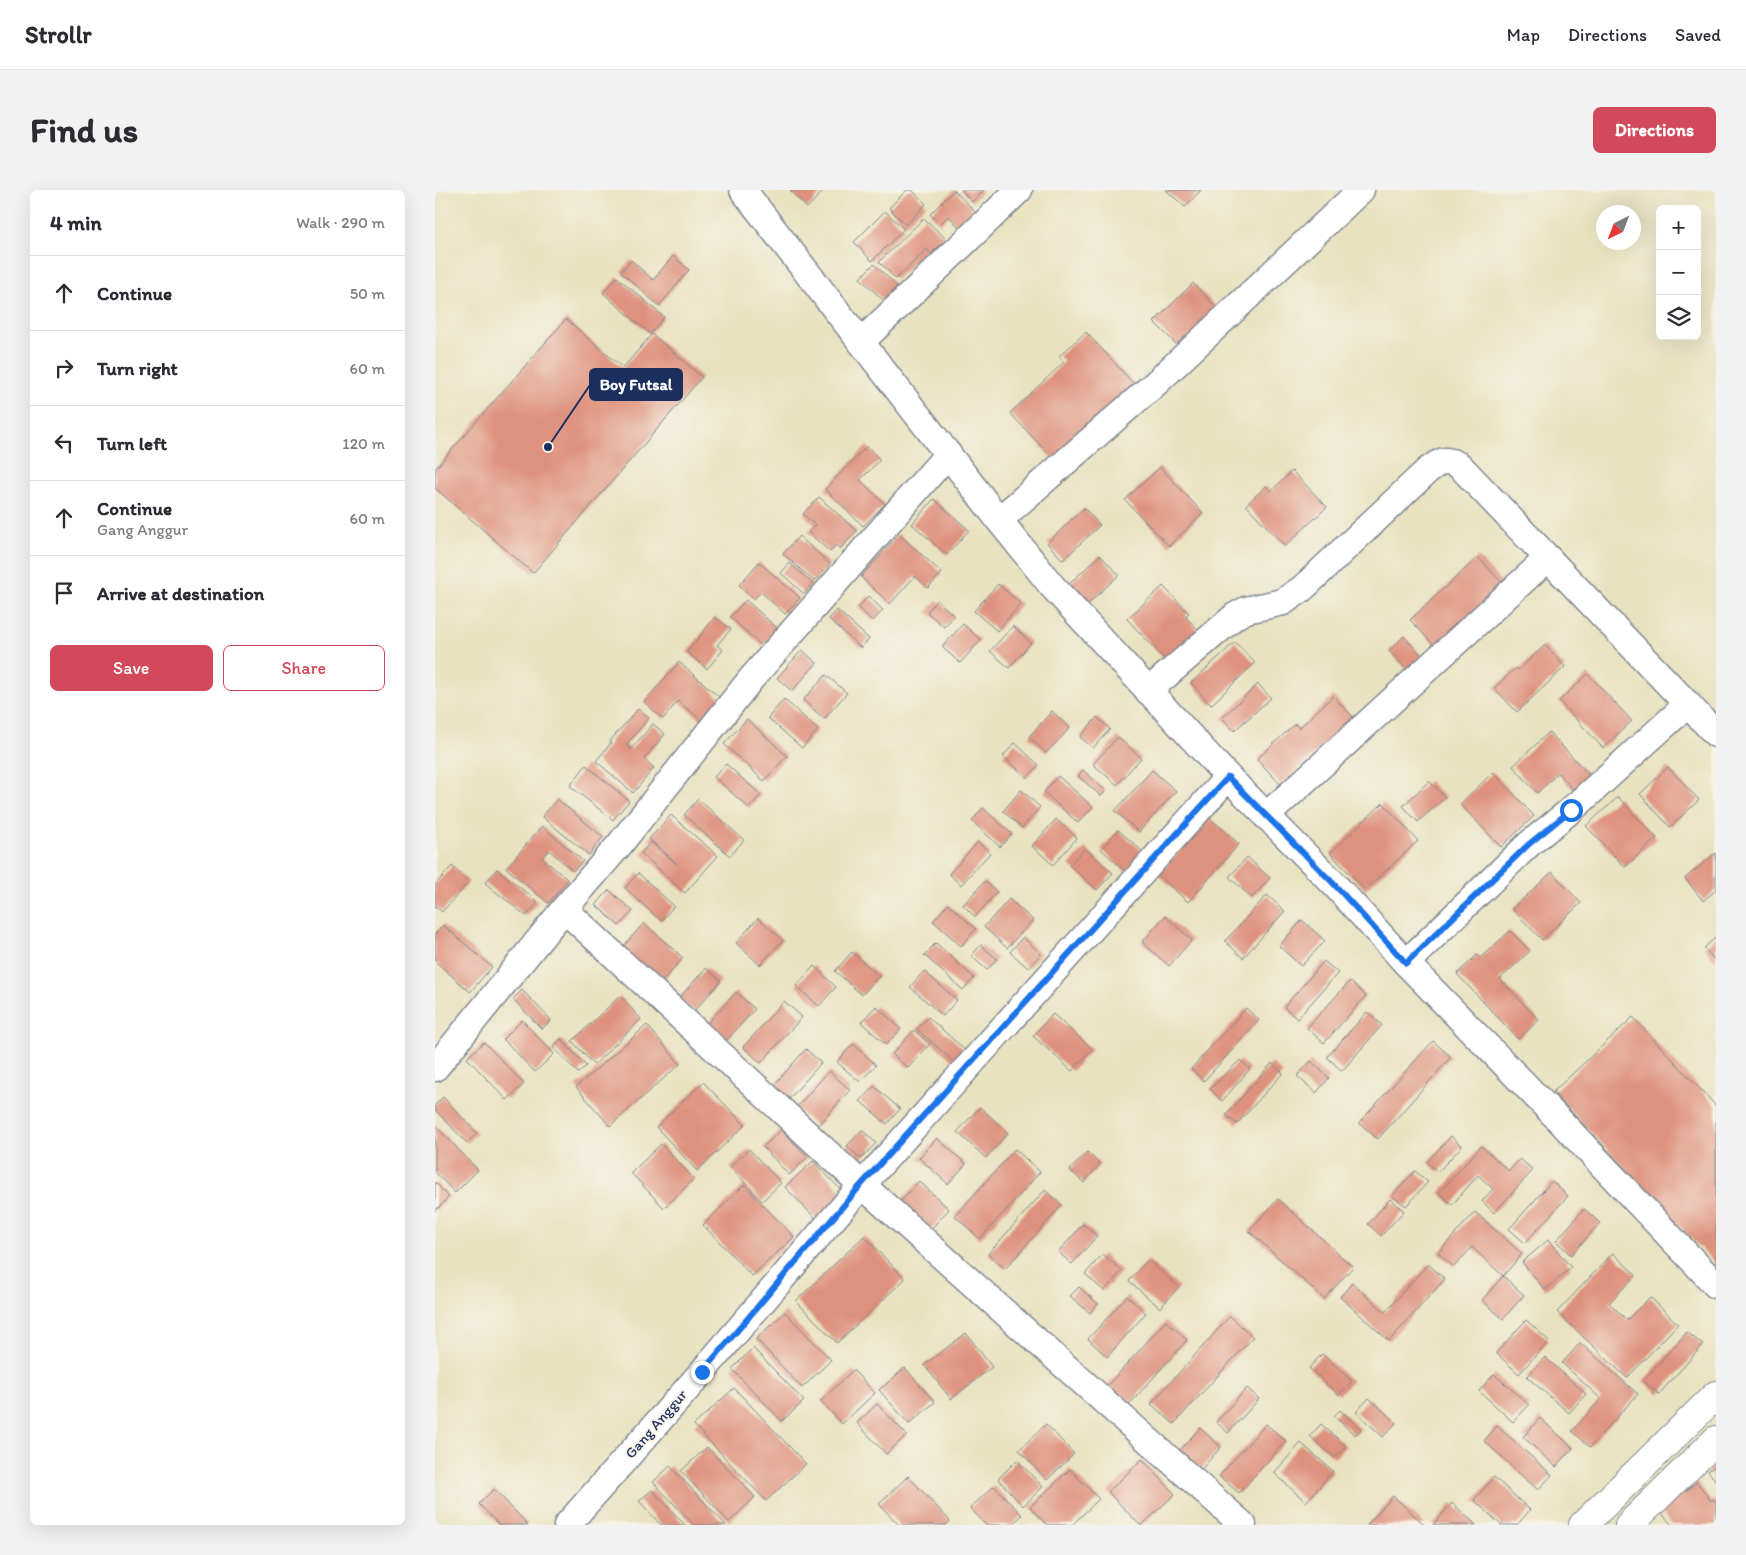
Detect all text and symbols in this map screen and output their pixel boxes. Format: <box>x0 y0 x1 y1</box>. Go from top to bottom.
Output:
text: Strollr <box>25 20 91 49</box>
text: Map <box>1507 24 1540 46</box>
text: Directions <box>1568 24 1647 46</box>
text: Saved <box>1675 24 1721 46</box>
button: Directions <box>1593 107 1716 153</box>
text: Find us <box>30 109 138 151</box>
north arrow <box>1596 205 1641 250</box>
map controls <box>1656 205 1701 340</box>
button: + <box>1656 205 1701 250</box>
text: 4 min <box>50 210 102 235</box>
text: Walk · 290 m <box>296 213 385 232</box>
button: − <box>1656 250 1701 295</box>
icon: ahead <box>50 279 78 307</box>
text: Continue <box>97 282 172 305</box>
text: 50 m <box>350 284 385 303</box>
button: layers <box>1656 295 1701 340</box>
icon: right <box>50 354 78 382</box>
text: Turn right <box>97 357 178 380</box>
text: 60 m <box>350 359 385 378</box>
callout: Boy Futsal <box>590 369 682 400</box>
text: Boy Futsal <box>600 375 673 395</box>
icon: left <box>50 429 78 457</box>
text: Turn left <box>97 432 167 455</box>
text: 120 m <box>342 434 385 453</box>
text: Continue <box>97 497 172 520</box>
icon: ahead <box>50 504 78 532</box>
text: 60 m <box>350 509 385 528</box>
text: Gang Anggur <box>97 520 188 539</box>
icon: arrive <box>50 579 78 607</box>
text: Arrive at destination <box>97 582 264 605</box>
button: Save <box>50 645 213 691</box>
button: Share <box>223 645 385 691</box>
route start <box>1560 799 1583 822</box>
route end <box>691 1361 714 1384</box>
street label: Gang Anggur <box>621 1386 691 1462</box>

